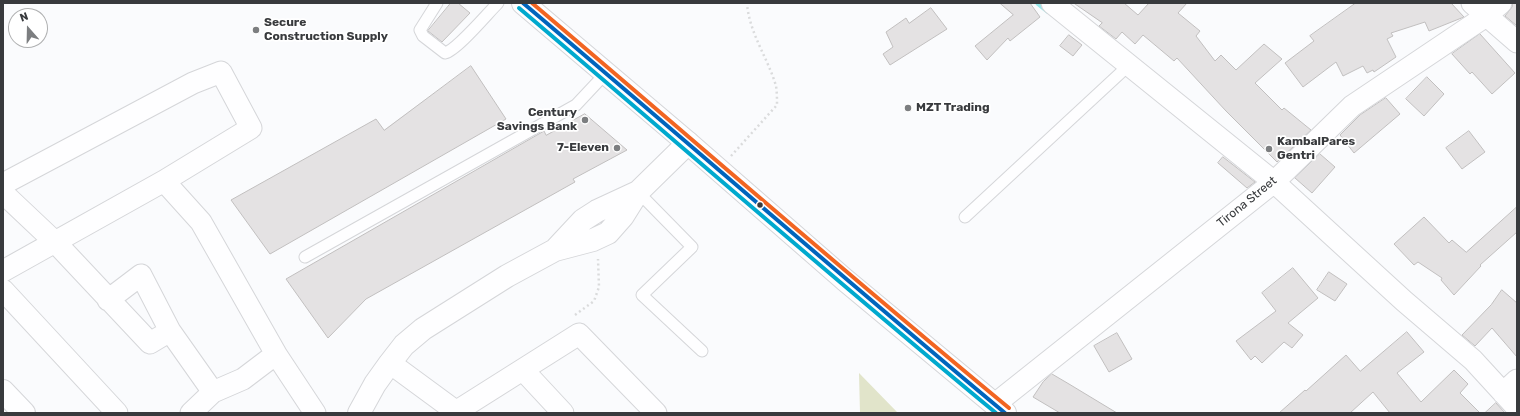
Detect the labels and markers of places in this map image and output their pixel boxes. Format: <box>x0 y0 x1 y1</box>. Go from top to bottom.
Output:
place label: Secure Construction Supply <box>264 16 388 44</box>
marker: Secure Construction Supply <box>251 25 261 35</box>
place label: MZT Trading <box>916 101 990 115</box>
marker: MZT Trading <box>903 103 913 113</box>
place label: Century Savings Bank <box>497 106 577 134</box>
marker: Century Savings Bank <box>580 115 590 125</box>
place label: KambalPares Gentri <box>1277 135 1355 163</box>
place label: 7-Eleven <box>557 141 609 155</box>
marker: 7-Eleven <box>612 143 622 153</box>
marker: KambalPares Gentri <box>1264 144 1274 154</box>
unlabelled marker <box>755 200 765 210</box>

